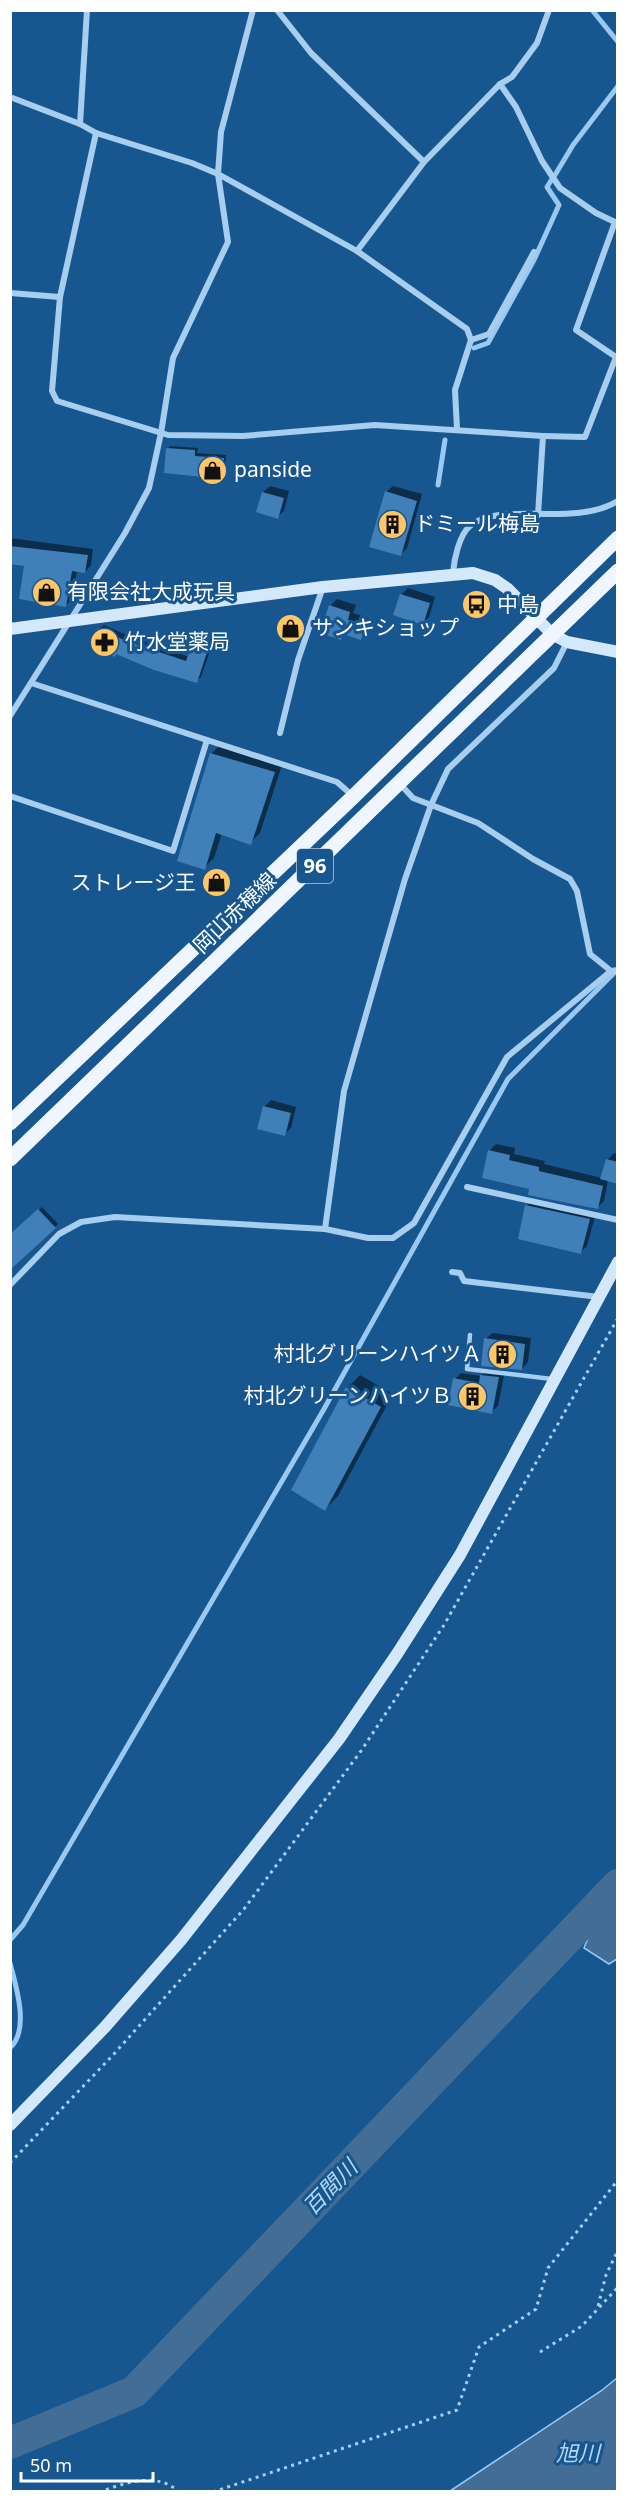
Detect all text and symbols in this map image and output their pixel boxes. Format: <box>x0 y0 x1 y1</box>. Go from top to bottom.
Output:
shop icon: panside <box>197 454 229 486</box>
place label: panside <box>234 455 312 483</box>
building icon: ドミール梅島 <box>377 508 409 540</box>
place label: ドミール梅島 <box>414 509 540 537</box>
shop icon: 有限会社大成玩具 <box>30 576 62 608</box>
place label: 有限会社大成玩具 <box>67 577 235 605</box>
bus stop icon: 中島 <box>460 589 492 621</box>
place label: 中島 <box>497 590 539 618</box>
shop icon: サンキショップ <box>275 612 307 644</box>
place label: サンキショップ <box>312 613 459 641</box>
pharmacy icon: 竹水堂薬局 <box>88 626 120 658</box>
place label: 竹水堂薬局 <box>125 627 230 655</box>
road number: 96 <box>297 849 333 883</box>
street label: 岡山赤穂線 <box>187 866 282 959</box>
shop icon: ストレージ王 <box>201 867 233 899</box>
place label: ストレージ王 <box>70 868 196 896</box>
building icon: 村北グリーンハイツＡ <box>487 1338 519 1370</box>
place label: 村北グリーンハイツＡ <box>273 1339 482 1367</box>
building icon: 村北グリーンハイツＢ <box>457 1380 489 1412</box>
place label: 村北グリーンハイツＢ <box>243 1381 452 1409</box>
water label: 百間川 <box>296 2151 364 2220</box>
water label: 旭川 <box>556 2437 602 2467</box>
scale bar <box>21 2445 153 2483</box>
text: 50 m <box>30 2453 72 2477</box>

